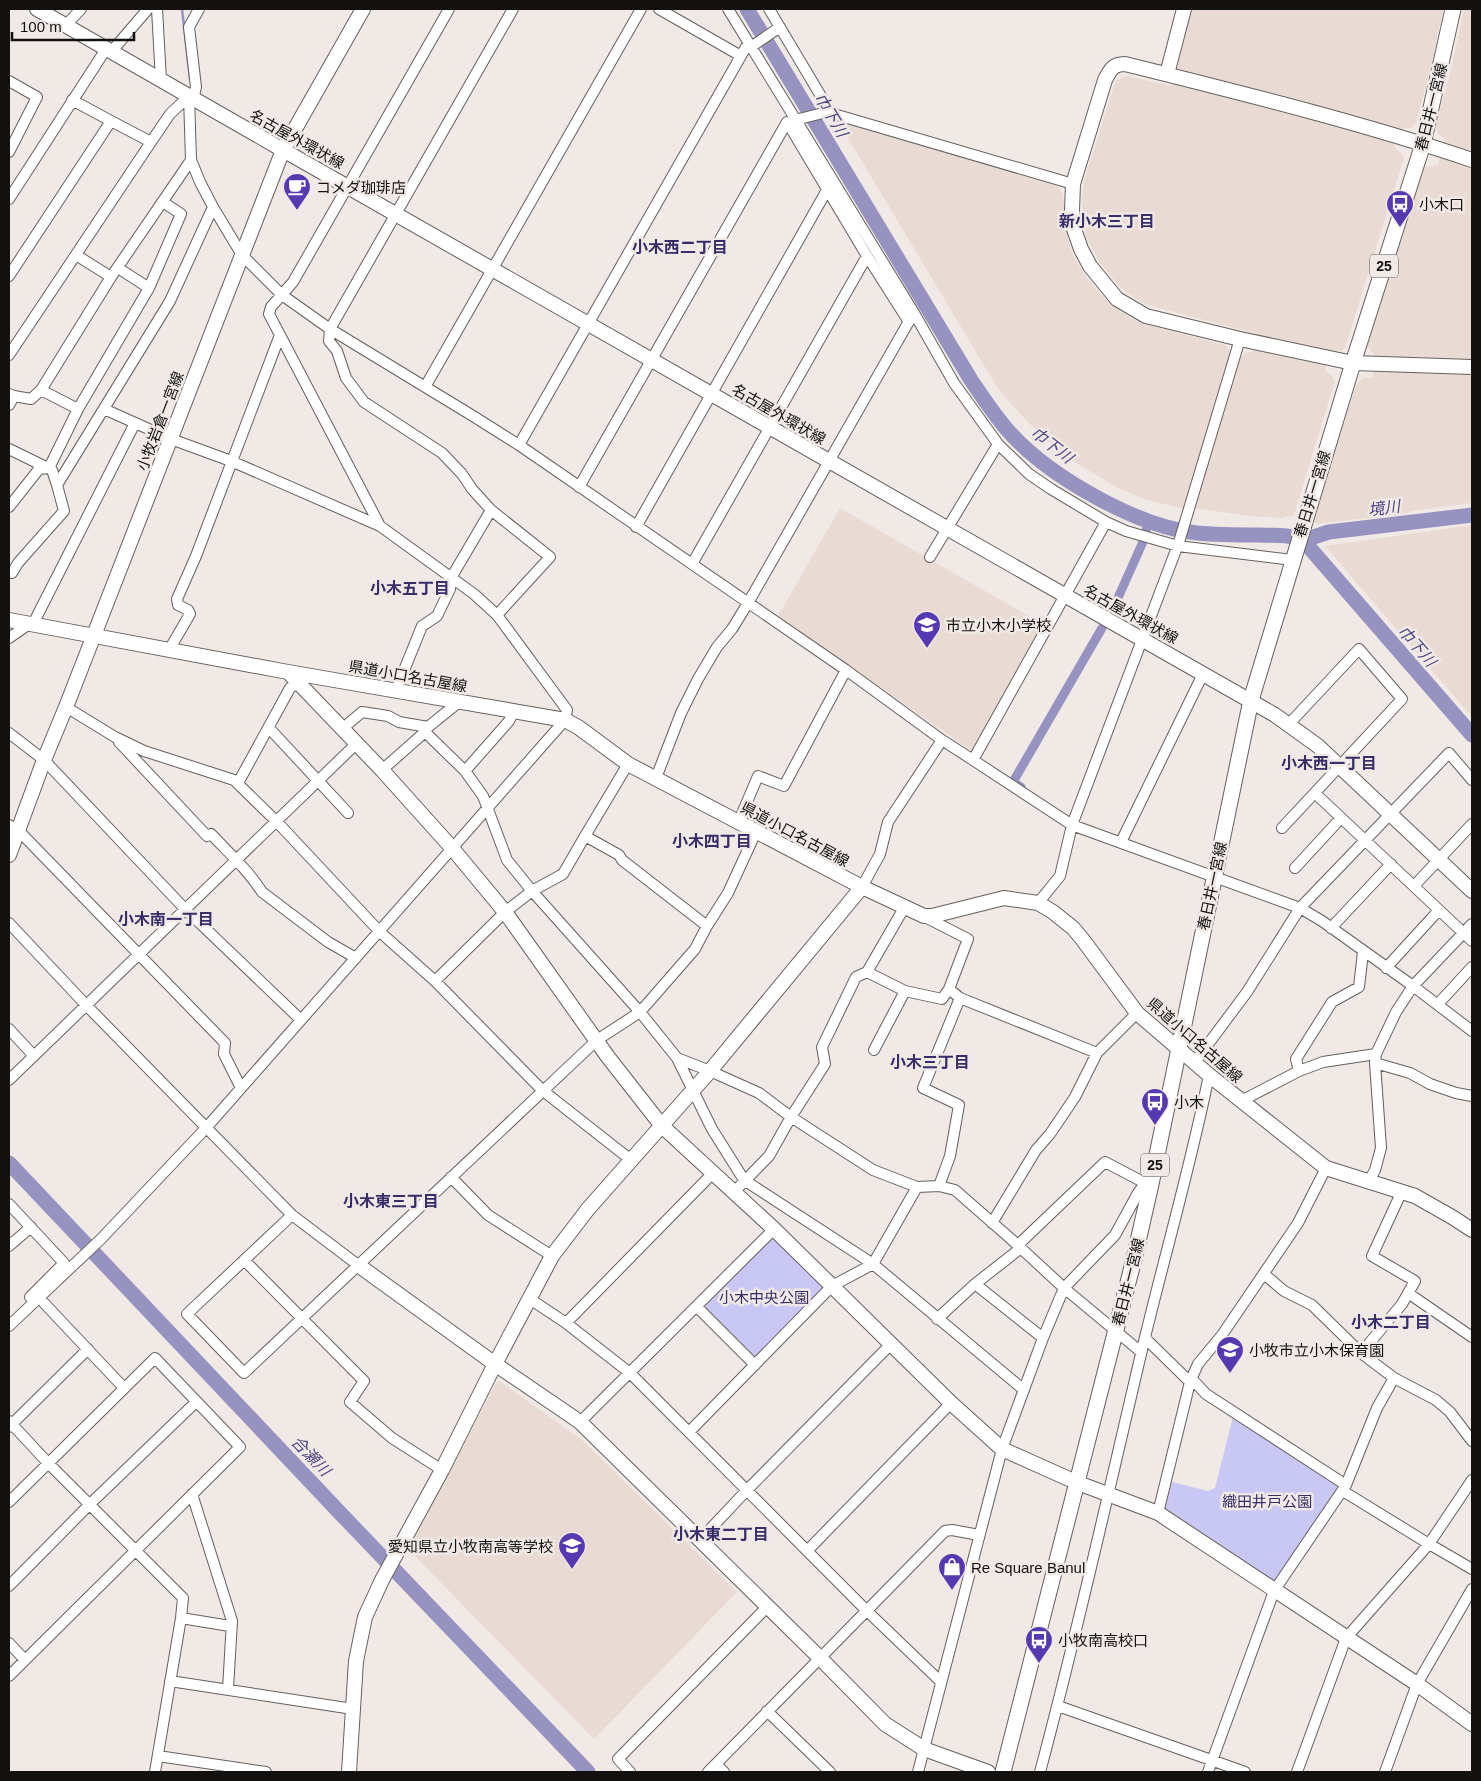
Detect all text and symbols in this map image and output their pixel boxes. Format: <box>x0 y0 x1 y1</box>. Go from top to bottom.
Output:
scale bar <box>12 10 135 42</box>
text: 100 m <box>20 18 62 35</box>
street label: 春日井一宮線 <box>1412 61 1450 153</box>
water label: 巾下川 <box>811 90 852 142</box>
street label: 名古屋外環状線 <box>247 106 347 172</box>
cafe icon: コメダ珈琲店 <box>282 172 312 211</box>
place label: コメダ珈琲店 <box>316 179 406 196</box>
bus stop icon: 小木口 <box>1385 189 1415 228</box>
place label: 小木口 <box>1419 196 1464 213</box>
district label: 新小木三丁目 <box>1059 213 1155 230</box>
district label: 小木西二丁目 <box>632 239 728 256</box>
road number: 25 <box>1370 255 1398 278</box>
street label: 小牧岩倉一宮線 <box>133 369 187 473</box>
street label: 名古屋外環状線 <box>729 380 829 448</box>
water label: 巾下川 <box>1028 424 1078 468</box>
street label: 春日井一宮線 <box>1291 448 1333 540</box>
water label: 境川 <box>1367 497 1403 518</box>
district label: 小木五丁目 <box>370 580 450 597</box>
street label: 名古屋外環状線 <box>1081 581 1181 647</box>
school or university icon: 市立小木小学校 <box>912 610 942 649</box>
place label: 市立小木小学校 <box>946 617 1051 634</box>
water label: 巾下川 <box>1395 622 1440 671</box>
street label: 県道小口名古屋線 <box>347 657 469 695</box>
district label: 小木西一丁目 <box>1281 755 1377 772</box>
street label: 県道小口名古屋線 <box>738 798 852 870</box>
district label: 小木四丁目 <box>672 833 752 850</box>
street label: 春日井一宮線 <box>1194 840 1230 932</box>
district label: 小木南一丁目 <box>118 911 214 928</box>
street label: 県道小口名古屋線 <box>1144 994 1246 1086</box>
district label: 小木三丁目 <box>890 1054 970 1071</box>
bus stop icon: 小木 <box>1140 1087 1170 1126</box>
place label: 小木 <box>1174 1094 1204 1111</box>
road number: 25 <box>1141 1154 1169 1176</box>
district label: 小木東三丁目 <box>343 1193 439 1210</box>
street label: 春日井一宮線 <box>1109 1236 1147 1328</box>
park label: 小木中央公園 <box>719 1289 809 1306</box>
district label: 小木二丁目 <box>1351 1314 1431 1331</box>
school or university icon: 小牧市立小木保育園 <box>1215 1335 1245 1374</box>
place label: 小牧市立小木保育園 <box>1249 1342 1384 1359</box>
water label: 合瀬川 <box>288 1433 335 1481</box>
park label: 織田井戸公園 <box>1222 1493 1312 1510</box>
district label: 小木東二丁目 <box>673 1526 769 1543</box>
school or university icon: 愛知県立小牧南高等学校 <box>557 1531 587 1570</box>
place label: 愛知県立小牧南高等学校 <box>388 1538 553 1555</box>
shop icon: Re Square Banul <box>937 1552 967 1591</box>
place label: Re Square Banul <box>971 1559 1085 1576</box>
bus stop icon: 小牧南高校口 <box>1024 1625 1054 1664</box>
place label: 小牧南高校口 <box>1058 1632 1148 1649</box>

